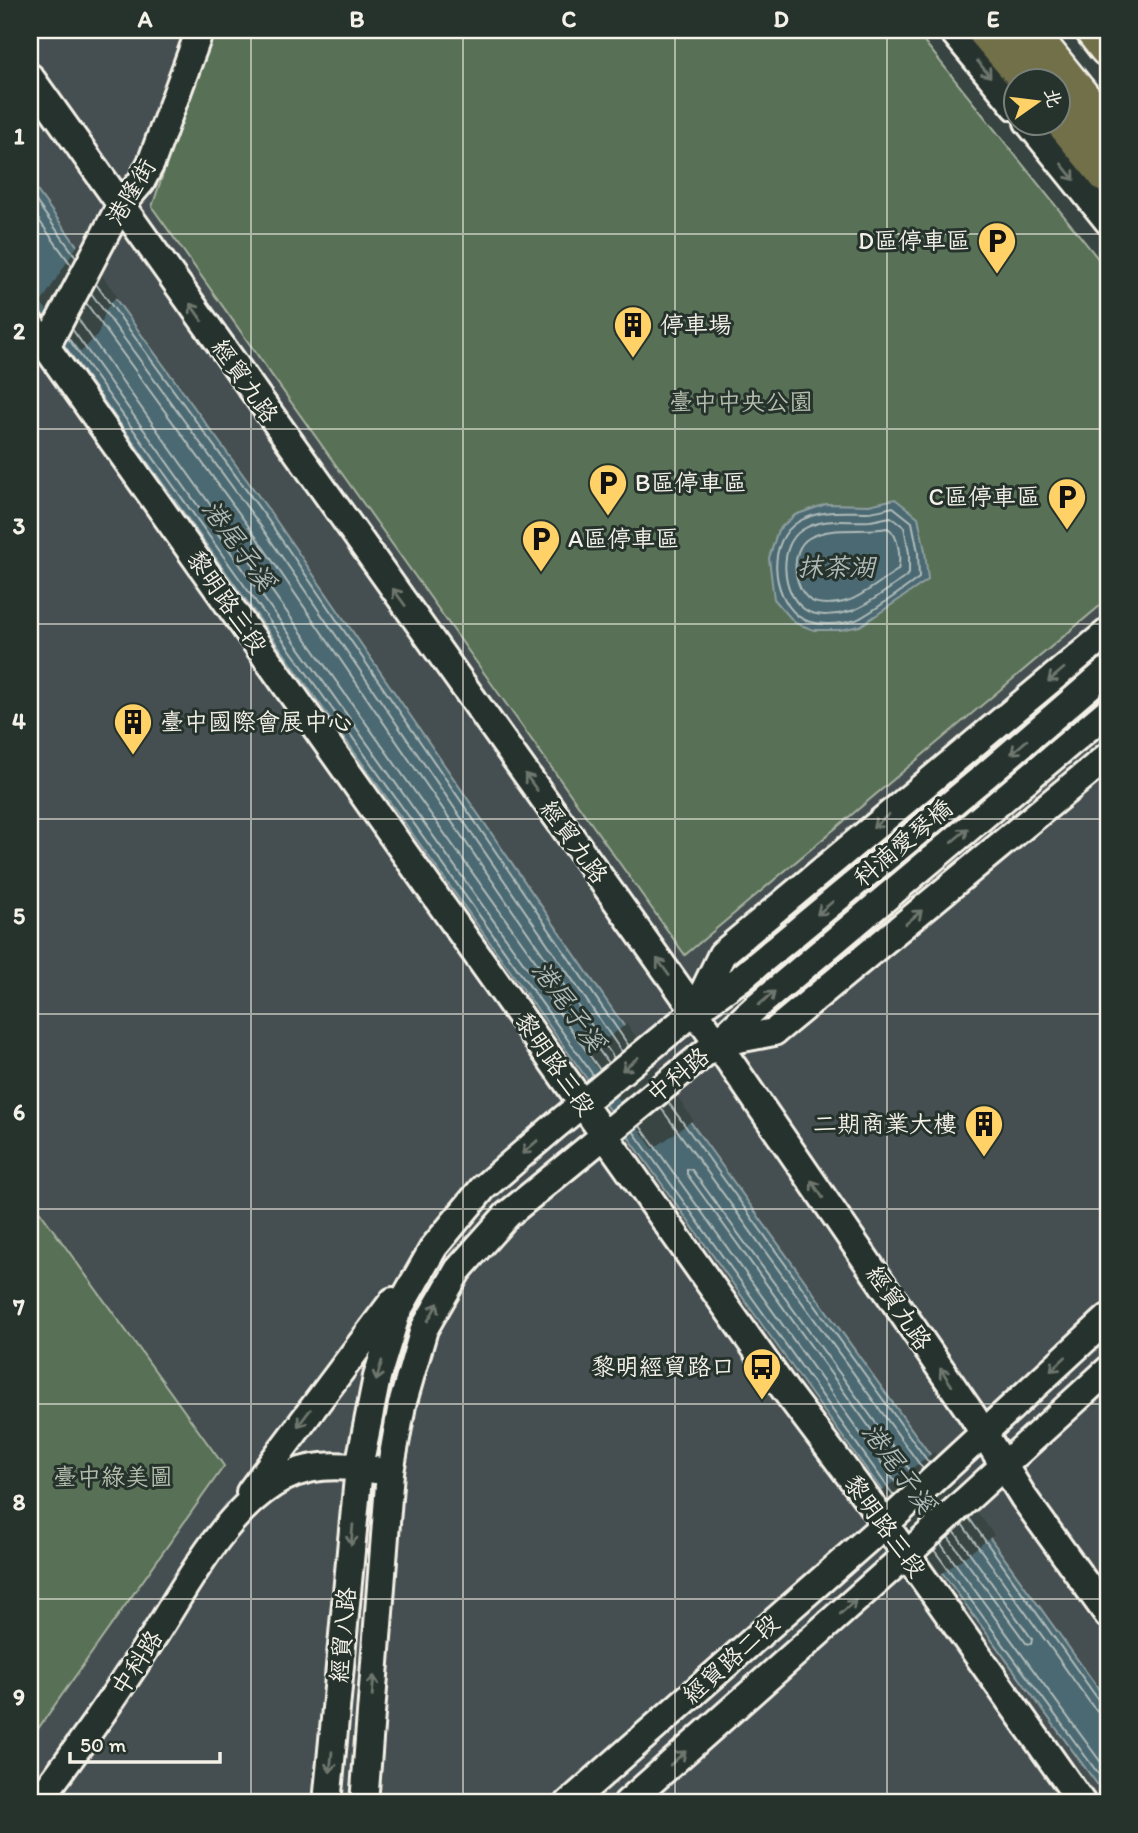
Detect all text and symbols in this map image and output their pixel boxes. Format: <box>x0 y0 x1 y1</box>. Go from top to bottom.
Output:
text: A <box>137 5 153 33</box>
text: B <box>350 5 365 33</box>
text: C <box>562 5 577 33</box>
text: D <box>773 5 789 33</box>
text: E <box>987 5 1000 33</box>
one-way arrow <box>976 59 992 77</box>
north arrow <box>1002 66 1072 136</box>
text: 北 <box>1040 86 1066 110</box>
text: 1 <box>14 122 25 150</box>
street label: 港隆街 <box>100 153 162 230</box>
one-way arrow <box>1060 162 1075 181</box>
parking icon: D區停車區 <box>976 220 1018 275</box>
place label: D區停車區 <box>858 226 970 255</box>
one-way arrow <box>189 303 203 322</box>
building icon: 停車場 <box>612 304 654 359</box>
place label: 停車場 <box>660 310 732 339</box>
text: 2 <box>13 317 26 345</box>
street label: 經貿九路 <box>206 333 285 428</box>
park label: 臺中中央公園 <box>669 387 813 416</box>
parking icon: B區停車區 <box>587 462 629 517</box>
place label: B區停車區 <box>635 468 747 497</box>
parking icon: C區停車區 <box>1046 476 1088 531</box>
place label: C區停車區 <box>929 482 1040 511</box>
water label: 港尾子溪 <box>195 494 284 598</box>
text: 3 <box>13 512 26 540</box>
parking icon: A區停車區 <box>520 518 562 573</box>
place label: A區停車區 <box>568 524 679 553</box>
street label: 黎明路三段 <box>181 544 274 659</box>
water label: 抹茶湖 <box>797 551 878 583</box>
one-way arrow <box>392 588 406 607</box>
one-way arrow <box>1047 667 1065 683</box>
building icon: 臺中國際會展中心 <box>112 701 154 756</box>
text: 4 <box>12 707 26 735</box>
place label: 臺中國際會展中心 <box>160 707 352 736</box>
one-way arrow <box>1010 739 1028 755</box>
one-way arrow <box>524 773 538 792</box>
street label: 科湳愛琴橋 <box>847 793 958 892</box>
street label: 經貿九路 <box>534 794 614 889</box>
one-way arrow <box>873 813 891 829</box>
one-way arrow <box>951 828 969 843</box>
one-way arrow <box>817 900 835 915</box>
text: 5 <box>13 902 25 930</box>
one-way arrow <box>904 909 922 925</box>
water label: 港尾子溪 <box>525 955 614 1059</box>
one-way arrow <box>656 958 670 977</box>
one-way arrow <box>758 990 776 1005</box>
street label: 黎明路三段 <box>509 1006 602 1121</box>
street label: 中科路 <box>641 1041 715 1109</box>
one-way arrow <box>622 1056 640 1071</box>
text: 6 <box>13 1098 25 1126</box>
building icon: 二期商業大樓 <box>963 1103 1005 1158</box>
place label: 二期商業大樓 <box>813 1109 957 1138</box>
one-way arrow <box>522 1139 540 1155</box>
one-way arrow <box>810 1180 824 1199</box>
street label: 經貿九路 <box>861 1260 938 1356</box>
text: 7 <box>12 1293 25 1321</box>
one-way arrow <box>426 1303 440 1323</box>
bus stop icon: 黎明經貿路口 <box>741 1346 783 1401</box>
place label: 黎明經貿路口 <box>591 1352 735 1381</box>
one-way arrow <box>1049 1356 1067 1372</box>
one-way arrow <box>372 1360 385 1382</box>
one-way arrow <box>939 1368 953 1387</box>
one-way arrow <box>297 1409 312 1428</box>
water label: 港尾子溪 <box>855 1417 944 1521</box>
park label: 臺中綠美圖 <box>53 1462 173 1491</box>
street label: 黎明路三段 <box>838 1469 932 1583</box>
text: 8 <box>13 1488 26 1516</box>
one-way arrow <box>346 1523 359 1546</box>
street label: 經貿八路 <box>324 1586 361 1684</box>
one-way arrow <box>839 1599 857 1615</box>
street label: 經貿路二段 <box>676 1608 785 1710</box>
street label: 中科路 <box>105 1625 168 1701</box>
one-way arrow <box>367 1676 380 1698</box>
text: 9 <box>13 1683 25 1711</box>
scale bar <box>70 1721 220 1765</box>
text: 50 m <box>80 1732 127 1757</box>
one-way arrow <box>324 1750 337 1773</box>
one-way arrow <box>669 1750 687 1766</box>

